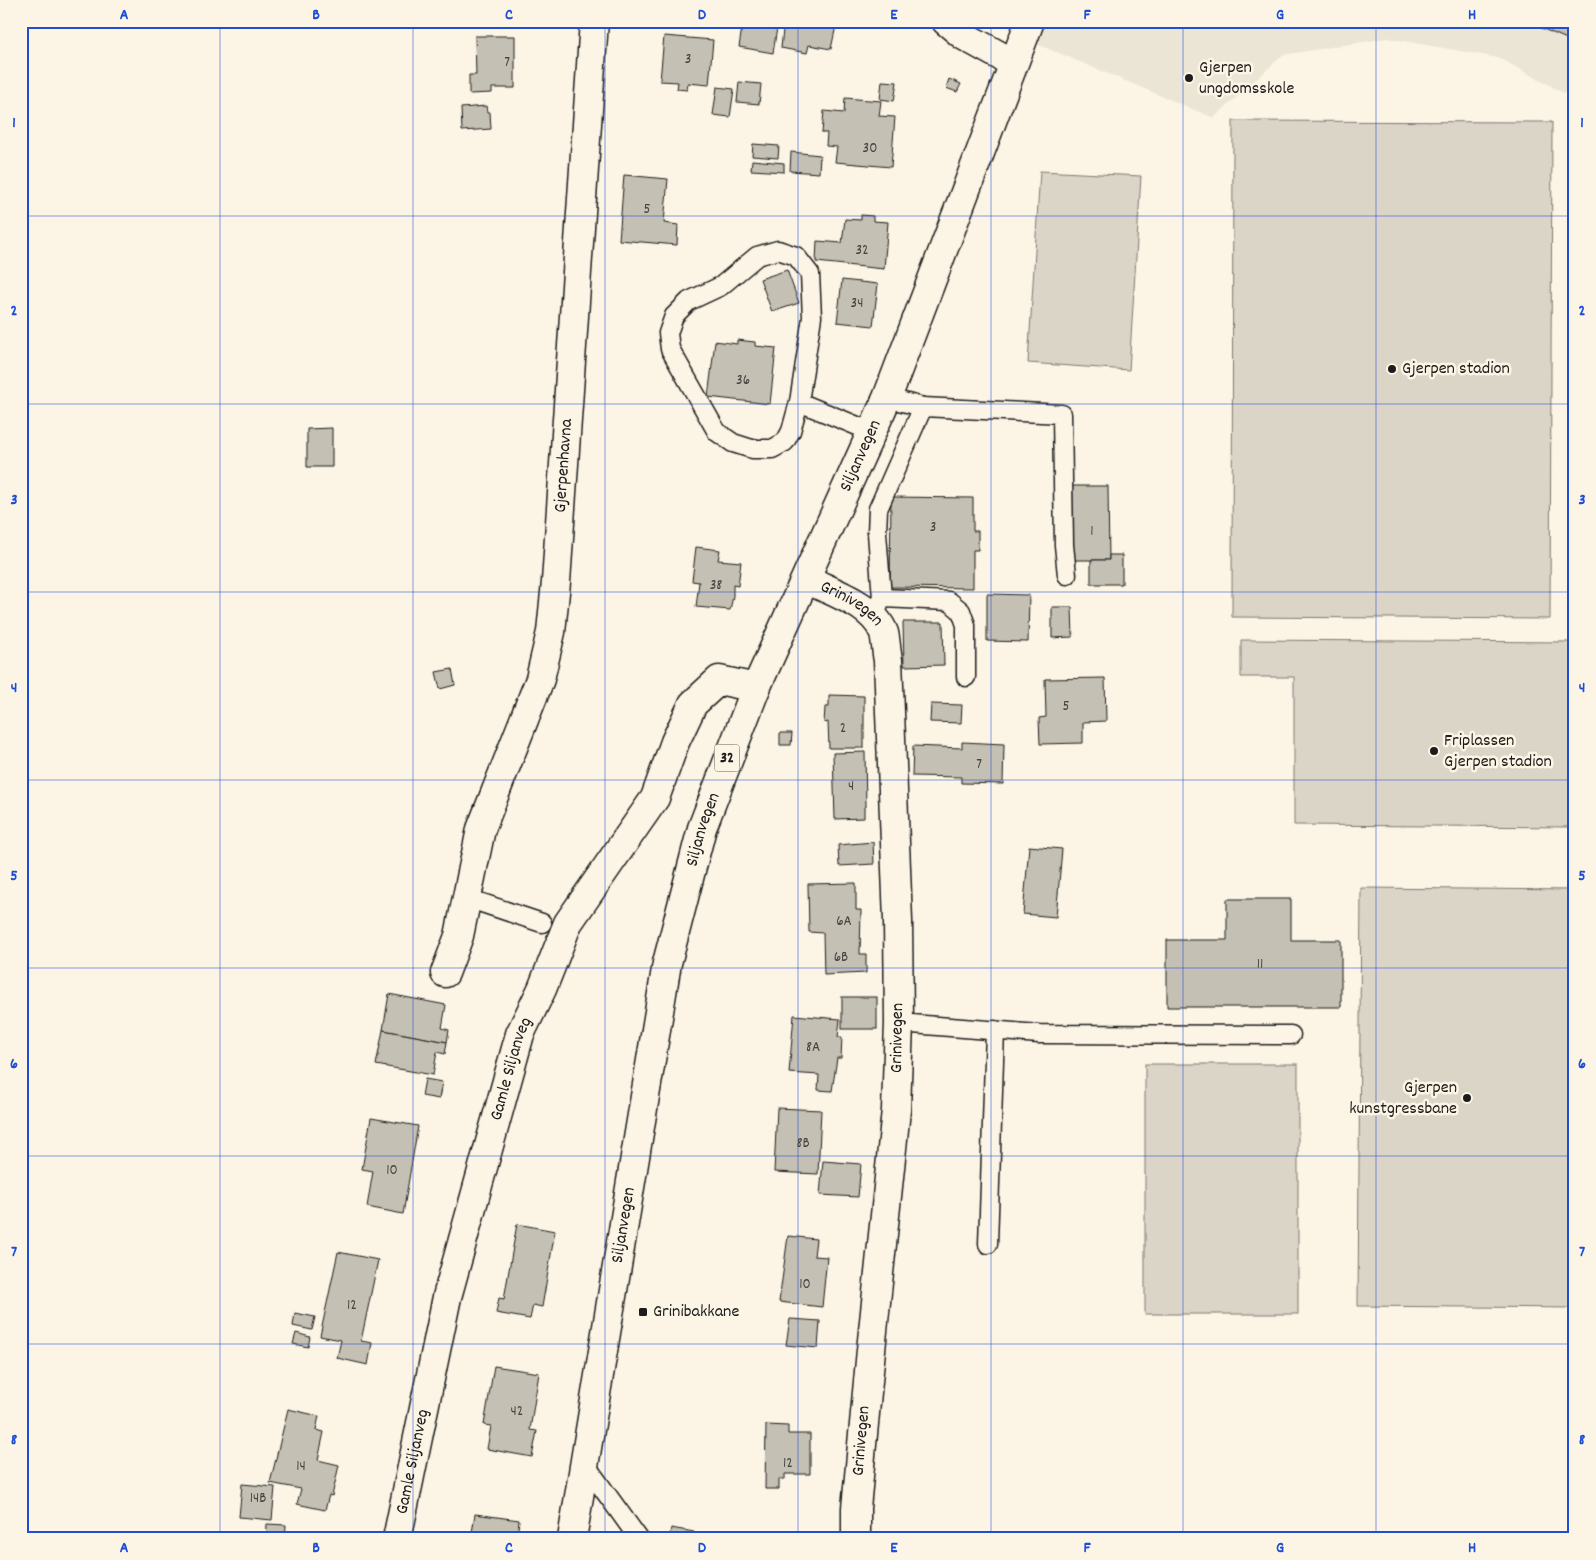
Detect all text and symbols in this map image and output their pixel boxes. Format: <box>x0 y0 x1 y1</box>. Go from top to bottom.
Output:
text: A <box>120 4 129 27</box>
text: B <box>312 4 320 27</box>
text: C <box>505 4 513 27</box>
text: D <box>698 4 707 27</box>
text: E <box>890 4 898 27</box>
text: F <box>1083 4 1091 27</box>
text: G <box>1276 4 1284 27</box>
text: H <box>1468 4 1476 27</box>
house number: 3 <box>685 49 691 71</box>
house number: 7 <box>504 52 510 74</box>
place label: Gjerpen ungdomsskole <box>1199 56 1295 102</box>
marker: Gjerpen ungdomsskole <box>1183 72 1195 84</box>
text: 1 <box>12 112 16 135</box>
text: 1 <box>1580 112 1584 135</box>
house number: 30 <box>863 138 877 160</box>
house number: 5 <box>644 199 651 221</box>
house number: 32 <box>855 240 869 262</box>
house number: 34 <box>851 293 863 315</box>
text: 2 <box>11 300 18 323</box>
text: 2 <box>1579 300 1586 323</box>
place label: Gjerpen stadion <box>1402 357 1510 382</box>
marker: Gjerpen stadion <box>1386 363 1398 375</box>
house number: 36 <box>736 370 750 392</box>
street label: Siljanvegen <box>834 416 888 496</box>
street label: Gjerpenhavna <box>548 417 580 513</box>
text: 3 <box>10 489 18 512</box>
text: 3 <box>1578 489 1586 512</box>
house number: 3 <box>930 517 936 539</box>
house number: 1 <box>1090 521 1094 543</box>
house number: 38 <box>710 575 722 597</box>
street label: Grinivegen <box>816 575 889 632</box>
text: 4 <box>11 677 17 700</box>
text: 4 <box>1579 677 1585 700</box>
house number: 5 <box>1063 696 1070 718</box>
house number: 2 <box>840 718 846 740</box>
place label: Friplassen Gjerpen stadion <box>1444 729 1552 775</box>
road number: 32 <box>714 744 740 771</box>
marker: Friplassen Gjerpen stadion <box>1428 745 1440 757</box>
house number: 7 <box>976 754 982 776</box>
house number: 4 <box>848 776 854 798</box>
street label: Siljanvegen <box>680 789 727 869</box>
text: 5 <box>10 865 18 888</box>
text: 5 <box>1578 865 1586 888</box>
house number: 6A <box>836 911 852 933</box>
house number: 6B <box>834 947 848 969</box>
house number: 11 <box>1257 954 1263 976</box>
street label: Grinivegen <box>885 1003 911 1073</box>
street label: Gamle Siljanveg <box>484 1013 539 1123</box>
house number: 8A <box>806 1037 820 1059</box>
text: 6 <box>10 1053 18 1076</box>
text: 6 <box>1578 1053 1586 1076</box>
place label: Gjerpen kunstgressbane <box>1349 1076 1457 1122</box>
marker: Gjerpen kunstgressbane <box>1461 1092 1473 1104</box>
house number: 8B <box>796 1133 810 1155</box>
house number: 10 <box>386 1160 398 1182</box>
street label: Siljanvegen <box>605 1185 642 1265</box>
text: 7 <box>11 1241 17 1264</box>
text: 7 <box>1579 1241 1585 1264</box>
house number: 10 <box>799 1274 811 1296</box>
house number: 12 <box>347 1295 357 1317</box>
place label: Grinibakkane <box>653 1300 739 1325</box>
marker: Grinibakkane <box>637 1306 649 1318</box>
house number: 42 <box>511 1401 523 1423</box>
street label: Grinivegen <box>846 1405 878 1477</box>
street label: Gamle Siljanveg <box>390 1407 436 1516</box>
text: 8 <box>11 1429 18 1452</box>
text: 8 <box>1579 1429 1586 1452</box>
house number: 12 <box>783 1453 793 1475</box>
house number: 14 <box>296 1456 306 1478</box>
house number: 14B <box>250 1488 266 1510</box>
text: A <box>120 1537 129 1560</box>
text: B <box>312 1537 320 1560</box>
text: C <box>505 1537 513 1560</box>
text: D <box>698 1537 707 1560</box>
text: E <box>890 1537 898 1560</box>
text: F <box>1083 1537 1091 1560</box>
text: G <box>1276 1537 1284 1560</box>
text: H <box>1468 1537 1476 1560</box>

